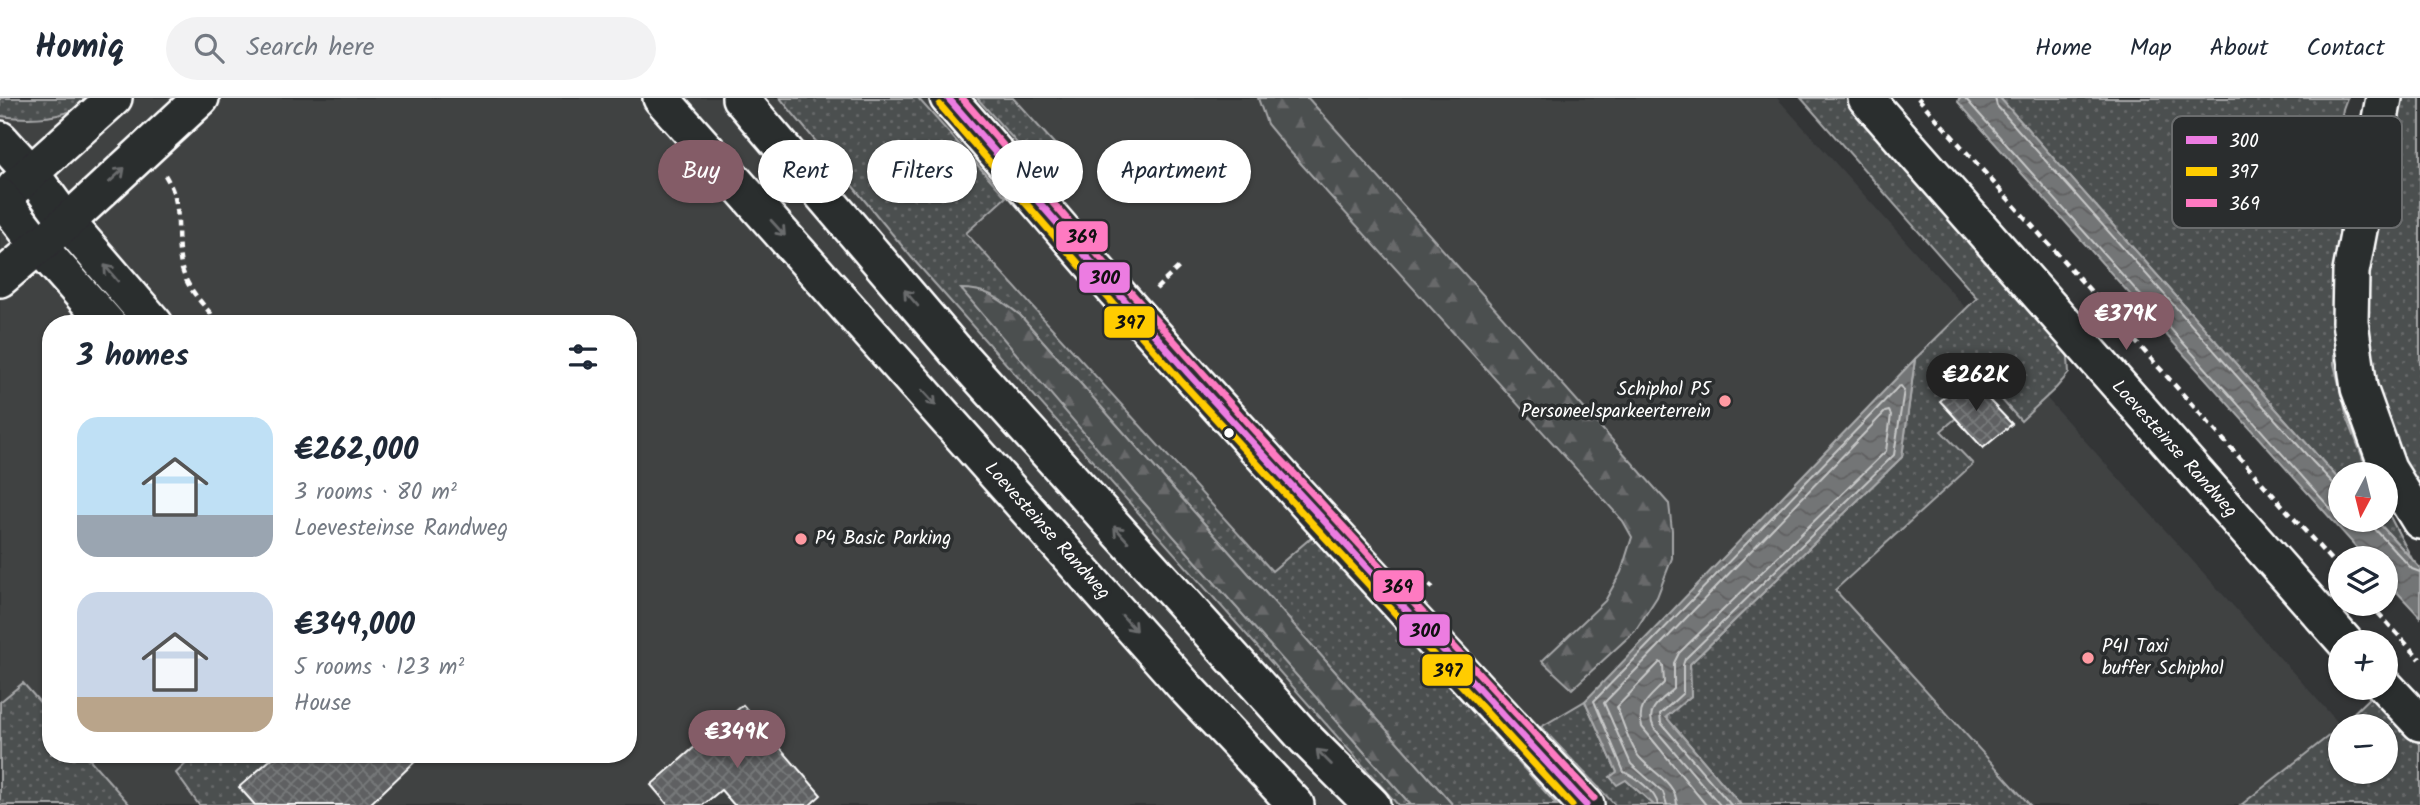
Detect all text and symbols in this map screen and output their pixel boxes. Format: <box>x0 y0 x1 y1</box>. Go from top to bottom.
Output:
search box <box>166 17 656 80</box>
text: Homiq <box>35 22 124 75</box>
text: Search here <box>246 27 374 69</box>
icon: search <box>190 29 228 67</box>
text: Home <box>2035 29 2092 68</box>
text: Map <box>2130 29 2172 68</box>
text: About <box>2210 29 2268 68</box>
text: Contact <box>2306 29 2385 68</box>
legend <box>2172 116 2402 228</box>
text: 300 <box>2229 127 2259 157</box>
chip: Buy <box>658 140 744 203</box>
chip: Rent <box>758 140 853 203</box>
chip: Filters <box>867 140 977 203</box>
chip: New <box>991 140 1083 203</box>
chip: Apartment <box>1097 140 1251 203</box>
text: 397 <box>2229 158 2259 188</box>
one-way arrow <box>108 167 126 183</box>
text: 369 <box>2229 190 2260 220</box>
one-way arrow <box>770 219 786 237</box>
line badge: 369 <box>1055 220 1109 253</box>
text: 369 <box>1066 223 1098 253</box>
line badge: 300 <box>1078 261 1131 294</box>
one-way arrow <box>103 264 119 282</box>
text: 300 <box>1089 264 1120 294</box>
one-way arrow <box>903 290 919 308</box>
pin: €379K <box>2077 292 2175 352</box>
text: €379K <box>2094 297 2158 333</box>
line badge: 397 <box>1103 305 1156 339</box>
text: 397 <box>1115 309 1146 339</box>
text: 3 homes <box>77 333 189 381</box>
icon: filters <box>564 338 602 376</box>
pin: €262K <box>1927 354 2025 413</box>
text: €262K <box>1942 358 2010 394</box>
street label: Loevesteinse Randweg <box>2104 373 2244 525</box>
place label: Schiphol P5 Personeelsparkeerterrein <box>1521 375 1713 427</box>
one-way arrow <box>921 389 937 407</box>
marker: Schiphol P5 Personeelsparkeerterrein <box>1717 393 1733 409</box>
unlabelled marker <box>1222 426 1236 440</box>
text: €262,000 <box>294 427 418 475</box>
icon: home <box>133 445 217 529</box>
street label: Loevesteinse Randweg <box>977 455 1117 607</box>
north arrow <box>2328 462 2398 532</box>
map controls <box>2328 462 2398 784</box>
text: 3 rooms · 80 m² <box>294 475 457 511</box>
text: Loevesteinse Randweg <box>294 511 508 547</box>
place label: P4 Basic Parking <box>815 524 951 554</box>
one-way arrow <box>1113 525 1129 543</box>
marker: P4 Basic Parking <box>793 531 809 547</box>
button: layers <box>2328 546 2398 616</box>
line badge: 369 <box>1372 569 1425 603</box>
text: 369 <box>1382 573 1414 603</box>
text: €349,000 <box>294 602 415 650</box>
line badge: 300 <box>1398 613 1451 647</box>
one-way arrow <box>1121 614 1137 632</box>
text: 300 <box>1409 617 1440 647</box>
icon: home <box>133 620 217 704</box>
button: + <box>2328 630 2398 700</box>
place label: P41 Taxi buffer Schiphol <box>2102 632 2224 684</box>
text: 5 rooms · 123 m² <box>294 650 464 686</box>
marker: P41 Taxi buffer Schiphol <box>2080 650 2096 666</box>
line badge: 397 <box>1421 653 1474 687</box>
text: 397 <box>1433 657 1464 687</box>
text: House <box>294 686 351 722</box>
pin: €349K <box>688 710 786 770</box>
button: − <box>2328 714 2398 784</box>
text: €349K <box>704 715 770 751</box>
one-way arrow <box>1315 748 1332 765</box>

